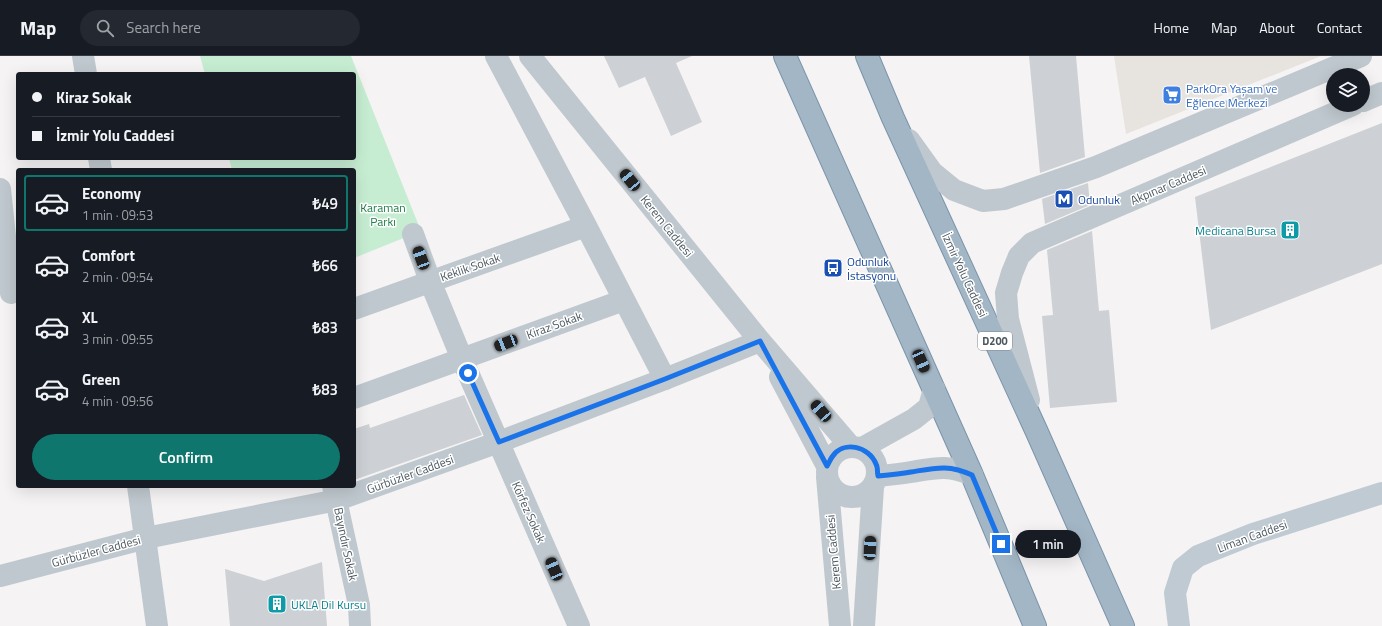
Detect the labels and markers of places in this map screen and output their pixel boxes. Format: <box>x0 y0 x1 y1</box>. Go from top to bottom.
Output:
place label: ParkOra Yaşam ve Eğlence Merkezi <box>1186 79 1277 112</box>
supermarket icon: ParkOra Yaşam ve Eğlence Merkezi <box>1161 84 1183 106</box>
metro station icon: Odunluk <box>1053 188 1075 210</box>
place label: Odunluk <box>1078 190 1120 209</box>
building icon: Medicana Bursa <box>1279 219 1301 241</box>
place label: Medicana Bursa <box>1195 221 1276 240</box>
place label: Odunluk İstasyonu <box>847 252 896 285</box>
bus stop icon: Odunluk İstasyonu <box>822 257 844 279</box>
building icon: UKLA Dil Kursu <box>266 593 288 615</box>
place label: UKLA Dil Kursu <box>291 595 366 614</box>

